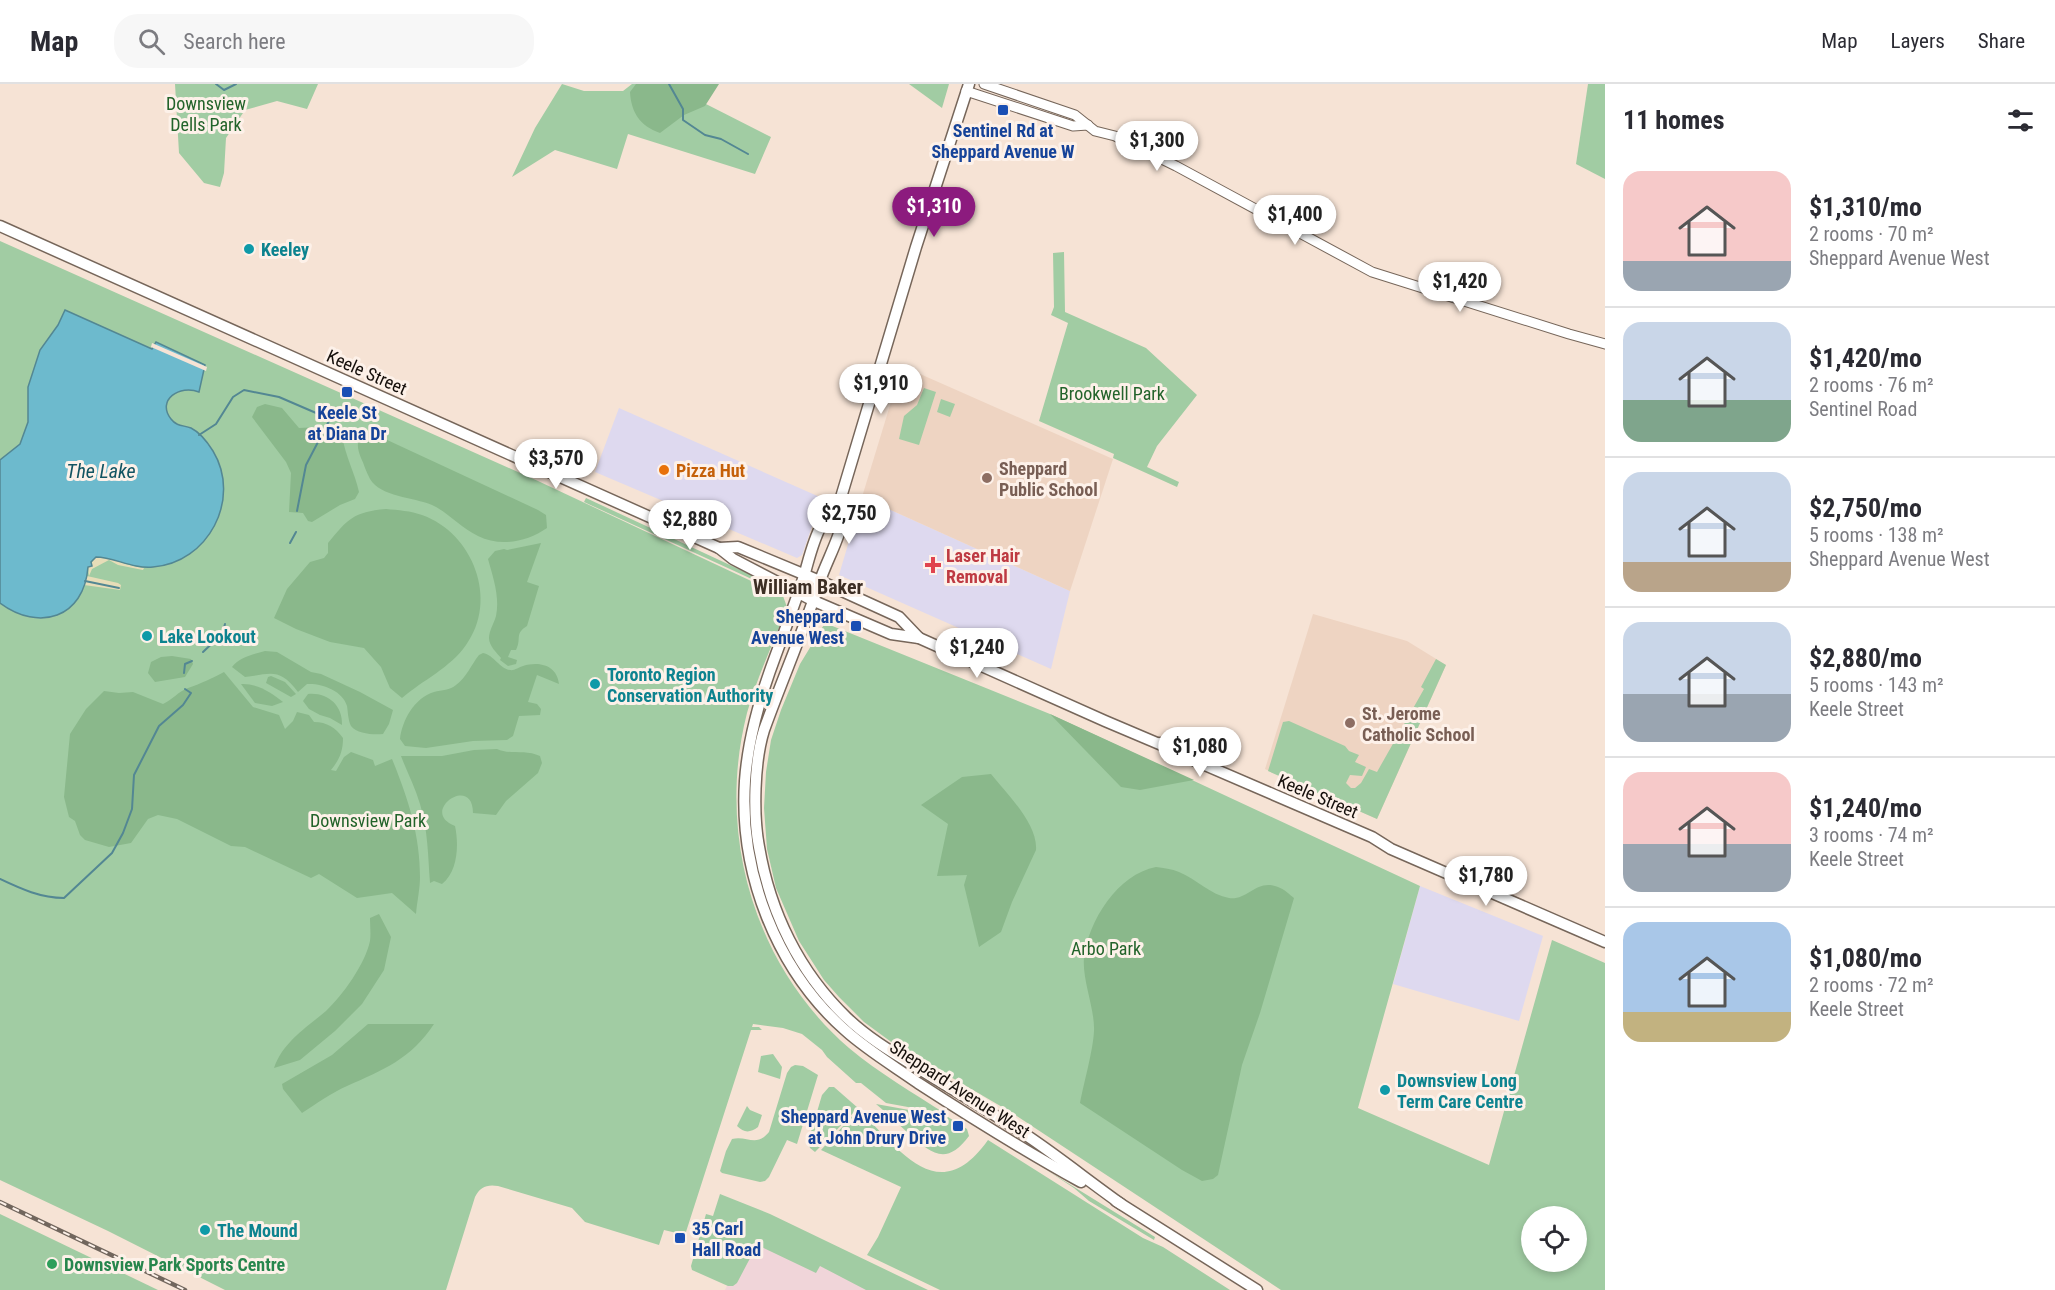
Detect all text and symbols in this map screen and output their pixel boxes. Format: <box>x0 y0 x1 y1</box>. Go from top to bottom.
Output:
search box <box>114 14 534 68</box>
text: Map <box>30 25 78 58</box>
icon: search <box>135 25 168 58</box>
text: Search here <box>183 29 286 54</box>
text: Map <box>1821 29 1858 53</box>
text: Layers <box>1891 29 1945 53</box>
text: Share <box>1978 29 2025 53</box>
park label: Downsview Dells Park <box>166 93 246 135</box>
marker: Sentinel Rd at Sheppard Avenue W <box>996 103 1010 117</box>
icon: filters <box>2004 104 2037 137</box>
text: 11 homes <box>1623 105 1725 135</box>
place label: Sentinel Rd at Sheppard Avenue W <box>931 120 1075 162</box>
pin: $1,300 <box>1108 121 1206 172</box>
text: $1,300 <box>1129 128 1185 152</box>
pin: $1,310 <box>885 187 983 238</box>
text: $1,310/mo <box>1809 192 1922 222</box>
text: $1,310 <box>906 194 962 218</box>
pin: $1,400 <box>1246 195 1344 246</box>
icon: home <box>1671 195 1743 267</box>
text: $1,400 <box>1267 202 1323 226</box>
text: 2 rooms · 70 m² <box>1809 222 1934 246</box>
place label: Keeley <box>261 239 309 260</box>
marker: Keeley <box>242 242 256 256</box>
text: Sheppard Avenue West <box>1809 246 1990 270</box>
pin: $1,420 <box>1411 262 1509 313</box>
text: $1,420 <box>1432 269 1488 293</box>
text: $1,420/mo <box>1809 343 1922 373</box>
street label: Keele Street <box>324 345 410 399</box>
icon: home <box>1671 346 1743 418</box>
pin: $1,910 <box>832 364 930 415</box>
text: $1,910 <box>853 371 909 395</box>
text: 2 rooms · 76 m² <box>1809 373 1934 397</box>
park label: Brookwell Park <box>1059 383 1165 404</box>
marker: Keele St at Diana Dr <box>340 385 354 399</box>
text: Sentinel Road <box>1809 397 1917 421</box>
place label: Keele St at Diana Dr <box>308 402 387 444</box>
pin: $3,570 <box>507 439 605 490</box>
text: $3,570 <box>528 446 584 470</box>
place label: Sheppard Public School <box>999 458 1098 500</box>
water label: The Lake <box>66 459 136 483</box>
place label: Pizza Hut <box>676 460 746 481</box>
marker: Pizza Hut <box>657 463 671 477</box>
marker: Sheppard Public School <box>980 471 994 485</box>
text: $2,750/mo <box>1809 493 1922 523</box>
pin: $2,750 <box>800 494 898 545</box>
icon: home <box>1671 496 1743 568</box>
pin: $2,880 <box>641 500 739 551</box>
text: $2,750 <box>821 501 877 525</box>
text: $2,880 <box>662 507 718 531</box>
text: 5 rooms · 138 m² <box>1809 523 1944 547</box>
place label: Laser Hair Removal <box>946 545 1020 587</box>
text: Sheppard Avenue West <box>1809 547 1990 571</box>
marker: Laser Hair Removal <box>924 556 942 574</box>
district label: William Baker <box>753 575 863 599</box>
place label: Sheppard Avenue West <box>751 606 844 648</box>
marker: Sheppard Avenue West <box>849 619 863 633</box>
place label: Lake Lookout <box>159 626 256 647</box>
pin: $1,240 <box>928 628 1026 679</box>
marker: Lake Lookout <box>140 629 154 643</box>
text: $1,240 <box>949 635 1005 659</box>
text: $2,880/mo <box>1809 643 1922 673</box>
icon: home <box>1671 646 1743 718</box>
place label: Toronto Region Conservation Authority <box>607 664 773 706</box>
text: 5 rooms · 143 m² <box>1809 673 1944 697</box>
marker: Toronto Region Conservation Authority <box>588 677 602 691</box>
text: Keele Street <box>1809 697 1904 721</box>
place label: St. Jerome Catholic School <box>1362 703 1475 745</box>
marker: St. Jerome Catholic School <box>1343 716 1357 730</box>
pin: $1,080 <box>1151 727 1249 778</box>
text: $1,080 <box>1172 734 1228 758</box>
street label: Keele Street <box>1275 770 1361 822</box>
text: $1,240/mo <box>1809 793 1922 823</box>
icon: home <box>1671 796 1743 868</box>
park label: Downsview Park <box>310 810 426 831</box>
text: 3 rooms · 74 m² <box>1809 823 1934 847</box>
text: Keele Street <box>1809 847 1904 871</box>
pin: $1,780 <box>1437 856 1535 907</box>
text: $1,780 <box>1458 863 1514 887</box>
park label: Arbo Park <box>1071 938 1141 959</box>
text: $1,080/mo <box>1809 943 1922 973</box>
icon: home <box>1671 946 1743 1018</box>
text: 2 rooms · 72 m² <box>1809 973 1934 997</box>
text: Keele Street <box>1809 997 1904 1021</box>
street label: Sheppard Avenue West <box>886 1036 1034 1142</box>
place label: Downsview Long Term Care Centre <box>1397 1070 1523 1112</box>
marker: Downsview Long Term Care Centre <box>1378 1083 1392 1097</box>
place label: Sheppard Avenue West at John Drury Drive <box>781 1106 946 1148</box>
marker: Sheppard Avenue West at John Drury Drive <box>951 1119 965 1133</box>
map controls <box>1521 1206 1587 1272</box>
button: locate <box>1521 1206 1587 1272</box>
place label: 35 Carl Hall Road <box>692 1218 761 1260</box>
place label: The Mound <box>217 1220 298 1241</box>
marker: The Mound <box>198 1223 212 1237</box>
marker: 35 Carl Hall Road <box>673 1231 687 1245</box>
place label: Downsview Park Sports Centre <box>64 1254 286 1275</box>
marker: Downsview Park Sports Centre <box>45 1257 59 1271</box>

